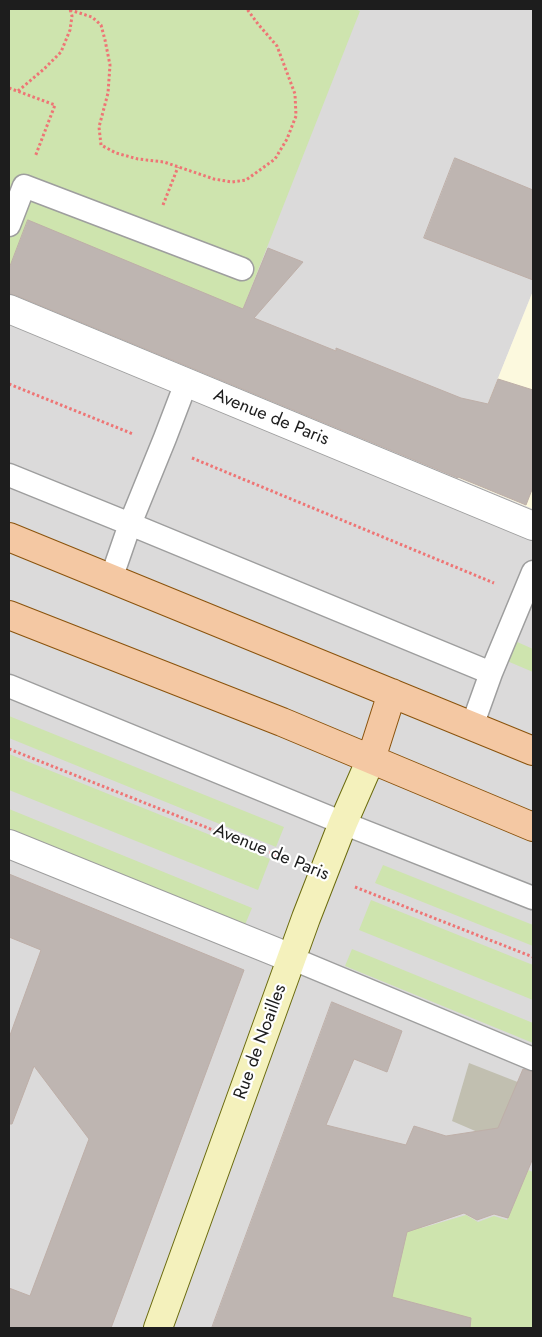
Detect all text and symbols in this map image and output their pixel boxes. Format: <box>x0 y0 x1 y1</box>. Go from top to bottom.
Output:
street label: Avenue de Paris <box>210 385 332 451</box>
street label: Avenue de Paris <box>210 820 332 886</box>
street label: Rue de Noailles <box>230 981 292 1103</box>

